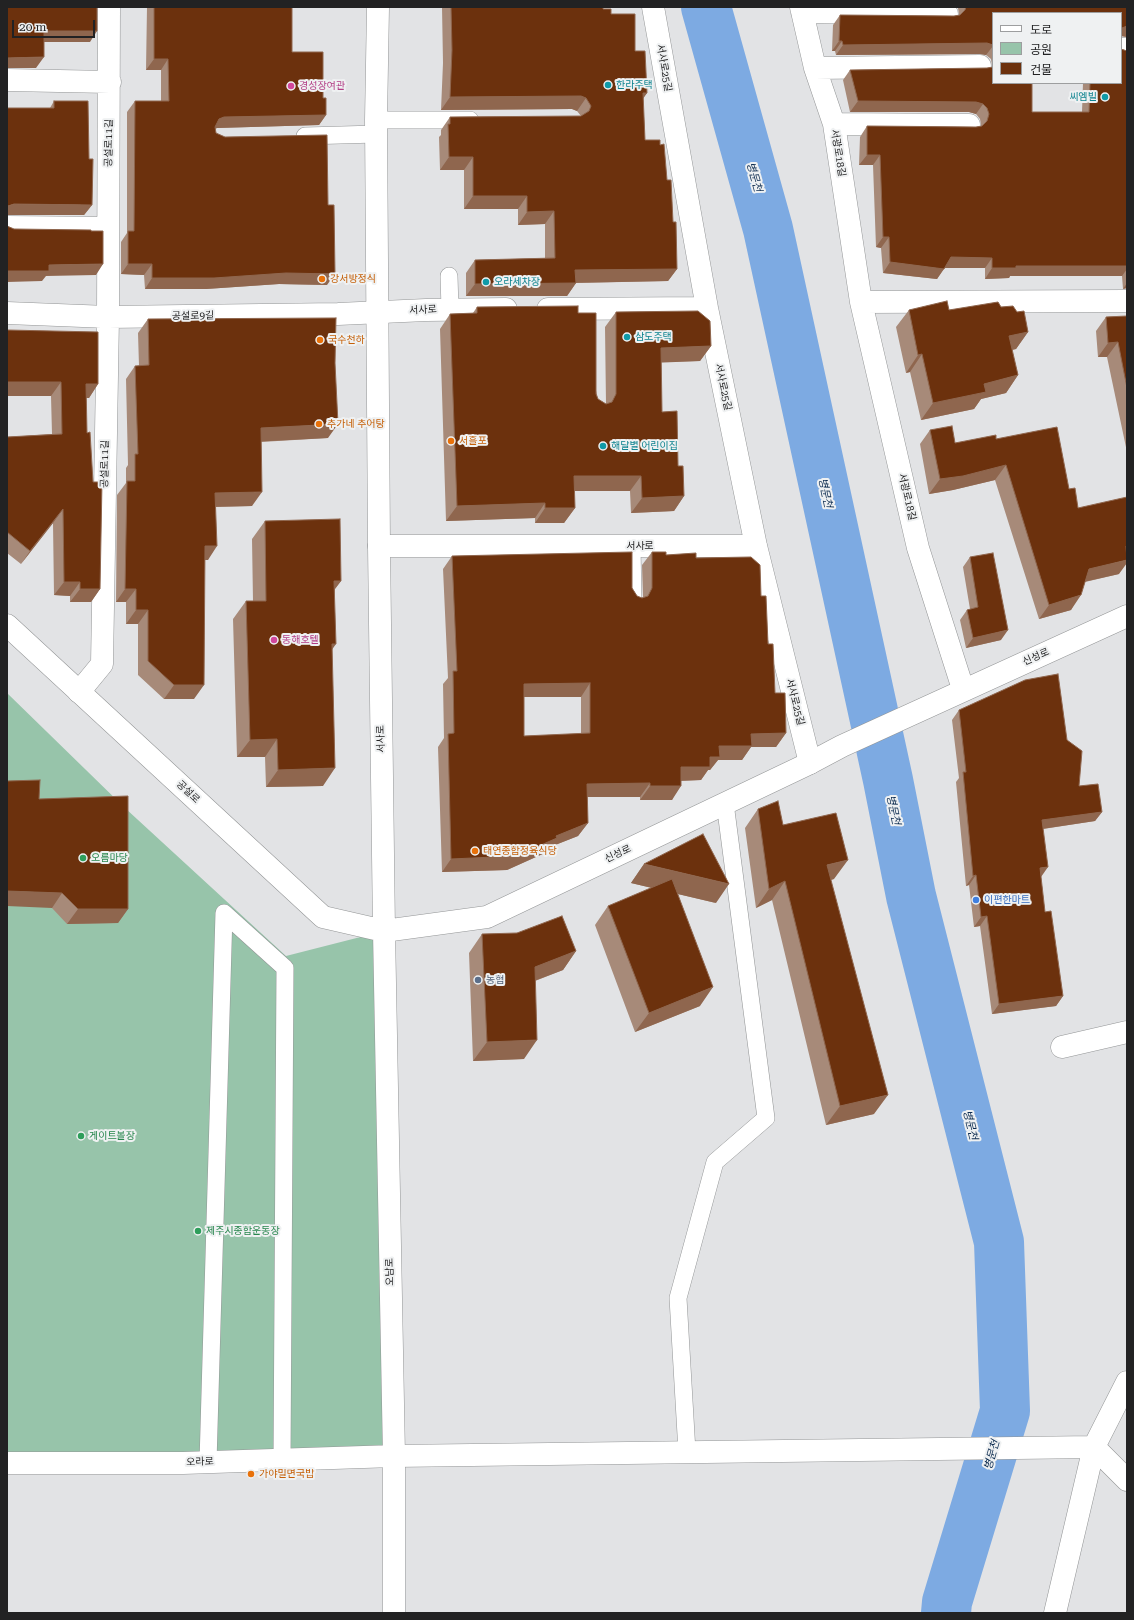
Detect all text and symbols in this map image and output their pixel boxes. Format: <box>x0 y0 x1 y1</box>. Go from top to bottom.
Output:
scale bar <box>14 12 97 38</box>
legend <box>992 12 1122 84</box>
text: 20 m <box>19 20 46 34</box>
text: 도로 <box>1030 23 1052 37</box>
street label: 서사로25길 <box>654 43 674 93</box>
text: 공원 <box>1030 43 1052 57</box>
text: 건물 <box>1030 63 1052 77</box>
place label: 한라주택 <box>616 79 653 91</box>
place label: 경성장여관 <box>299 80 345 92</box>
marker: 한라주택 <box>603 80 613 90</box>
marker: 경성장여관 <box>286 81 296 91</box>
place label: 씨엠빌 <box>1069 91 1097 103</box>
marker: 씨엠빌 <box>1100 92 1110 102</box>
street label: 공설로11길 <box>103 119 115 167</box>
street label: 서광로18길 <box>828 128 848 178</box>
water label: 병문천 <box>743 161 765 193</box>
place label: 강서방정식 <box>330 273 376 285</box>
marker: 강서방정식 <box>317 274 327 284</box>
place label: 오라세차장 <box>494 276 540 288</box>
marker: 오라세차장 <box>481 277 491 287</box>
street label: 서사로 <box>409 303 437 317</box>
street label: 공설로9길 <box>172 310 214 322</box>
place label: 삼도주택 <box>635 331 672 343</box>
marker: 삼도주택 <box>622 332 632 342</box>
place label: 국수천하 <box>328 334 365 346</box>
marker: 국수천하 <box>315 335 325 345</box>
street label: 서사로25길 <box>712 362 734 412</box>
place label: 추가네 추어탕 <box>327 418 385 430</box>
marker: 추가네 추어탕 <box>314 419 324 429</box>
place label: 서흘포 <box>459 435 487 447</box>
marker: 서흘포 <box>446 436 456 446</box>
street label: 공설로11길 <box>99 440 111 488</box>
place label: 해달별 어린이집 <box>611 440 678 452</box>
marker: 해달별 어린이집 <box>598 441 608 451</box>
street label: 서광로18길 <box>896 472 918 522</box>
water label: 병문천 <box>815 477 835 509</box>
street label: 서사로 <box>626 540 654 552</box>
place label: 동해호텔 <box>282 634 319 646</box>
marker: 동해호텔 <box>269 635 279 645</box>
street label: 신성로 <box>1021 646 1051 668</box>
street label: 서사로25길 <box>783 677 807 727</box>
street label: 서사로 <box>375 725 387 753</box>
street label: 공설로 <box>174 778 202 806</box>
water label: 병문천 <box>883 794 903 826</box>
street label: 신성로 <box>603 843 633 865</box>
place label: 태연종합정육식당 <box>483 845 557 857</box>
marker: 태연종합정육식당 <box>470 846 480 856</box>
place label: 오름마당 <box>91 852 128 864</box>
marker: 오름마당 <box>78 853 88 863</box>
place label: 이편한마트 <box>984 894 1030 906</box>
marker: 이편한마트 <box>971 895 981 905</box>
place label: 농협 <box>486 974 504 986</box>
marker: 농협 <box>473 975 483 985</box>
water label: 병문천 <box>960 1109 980 1141</box>
place label: 게이트볼장 <box>89 1130 135 1142</box>
marker: 게이트볼장 <box>76 1131 86 1141</box>
place label: 제주시종합운동장 <box>206 1225 280 1237</box>
marker: 제주시종합운동장 <box>193 1226 203 1236</box>
street label: 오남로 <box>384 1258 396 1286</box>
water label: 병문천 <box>981 1439 1003 1471</box>
street label: 오라로 <box>186 1456 214 1468</box>
place label: 가야밀면국밥 <box>259 1468 314 1480</box>
marker: 가야밀면국밥 <box>246 1469 256 1479</box>

